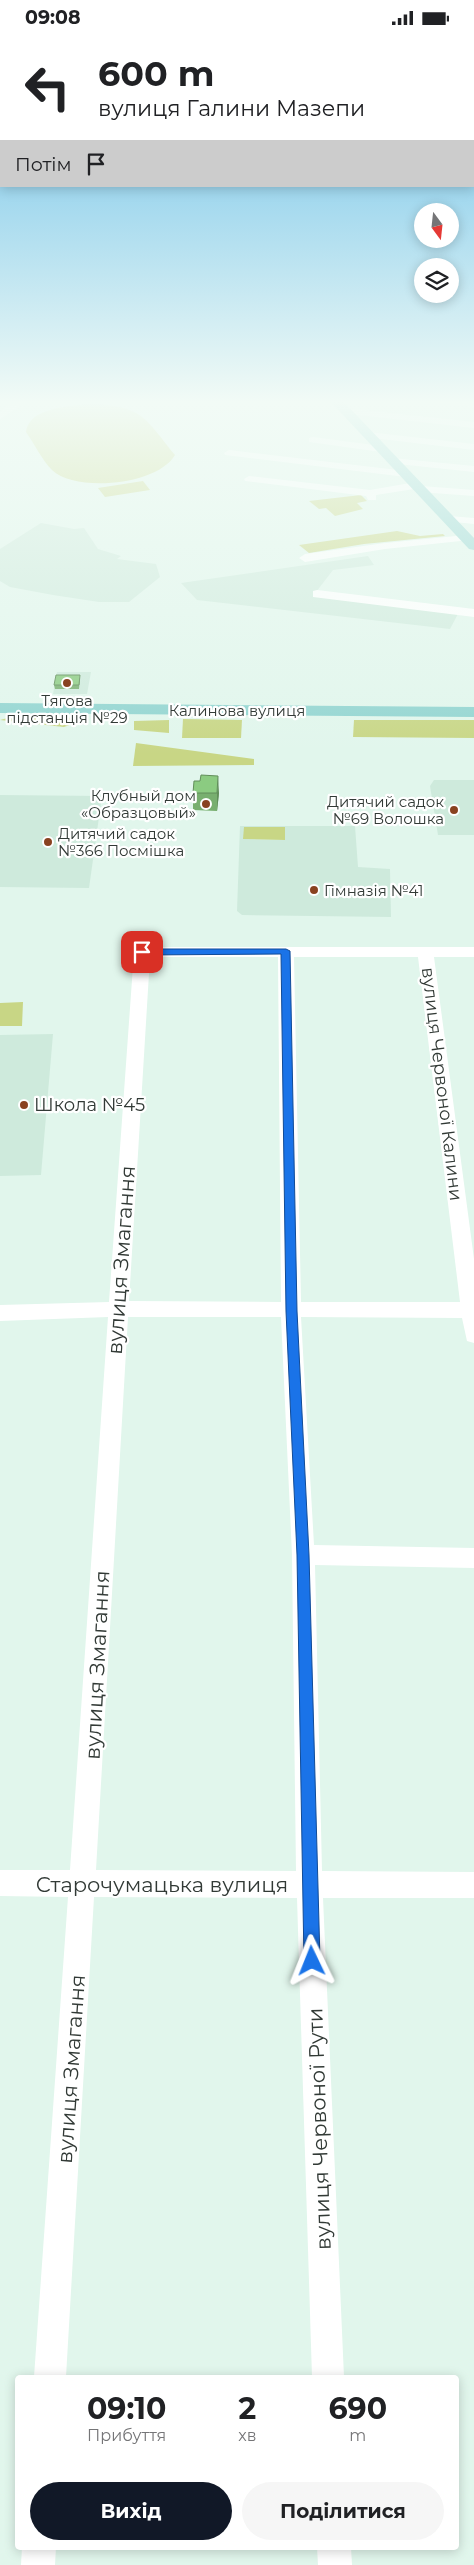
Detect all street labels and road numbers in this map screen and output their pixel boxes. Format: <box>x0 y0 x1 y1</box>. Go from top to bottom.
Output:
street label: Калинова вулиця <box>169 701 305 720</box>
street label: вулиця Червоної Калини <box>417 966 467 1202</box>
street label: вулиця Змагання <box>102 1165 140 1355</box>
street label: вулиця Змагання <box>80 1570 114 1760</box>
street label: Старочумацька вулиця <box>36 1872 288 1897</box>
street label: вулиця Змагання <box>52 1974 90 2164</box>
street label: вулиця Червоної Рути <box>302 2007 336 2251</box>

